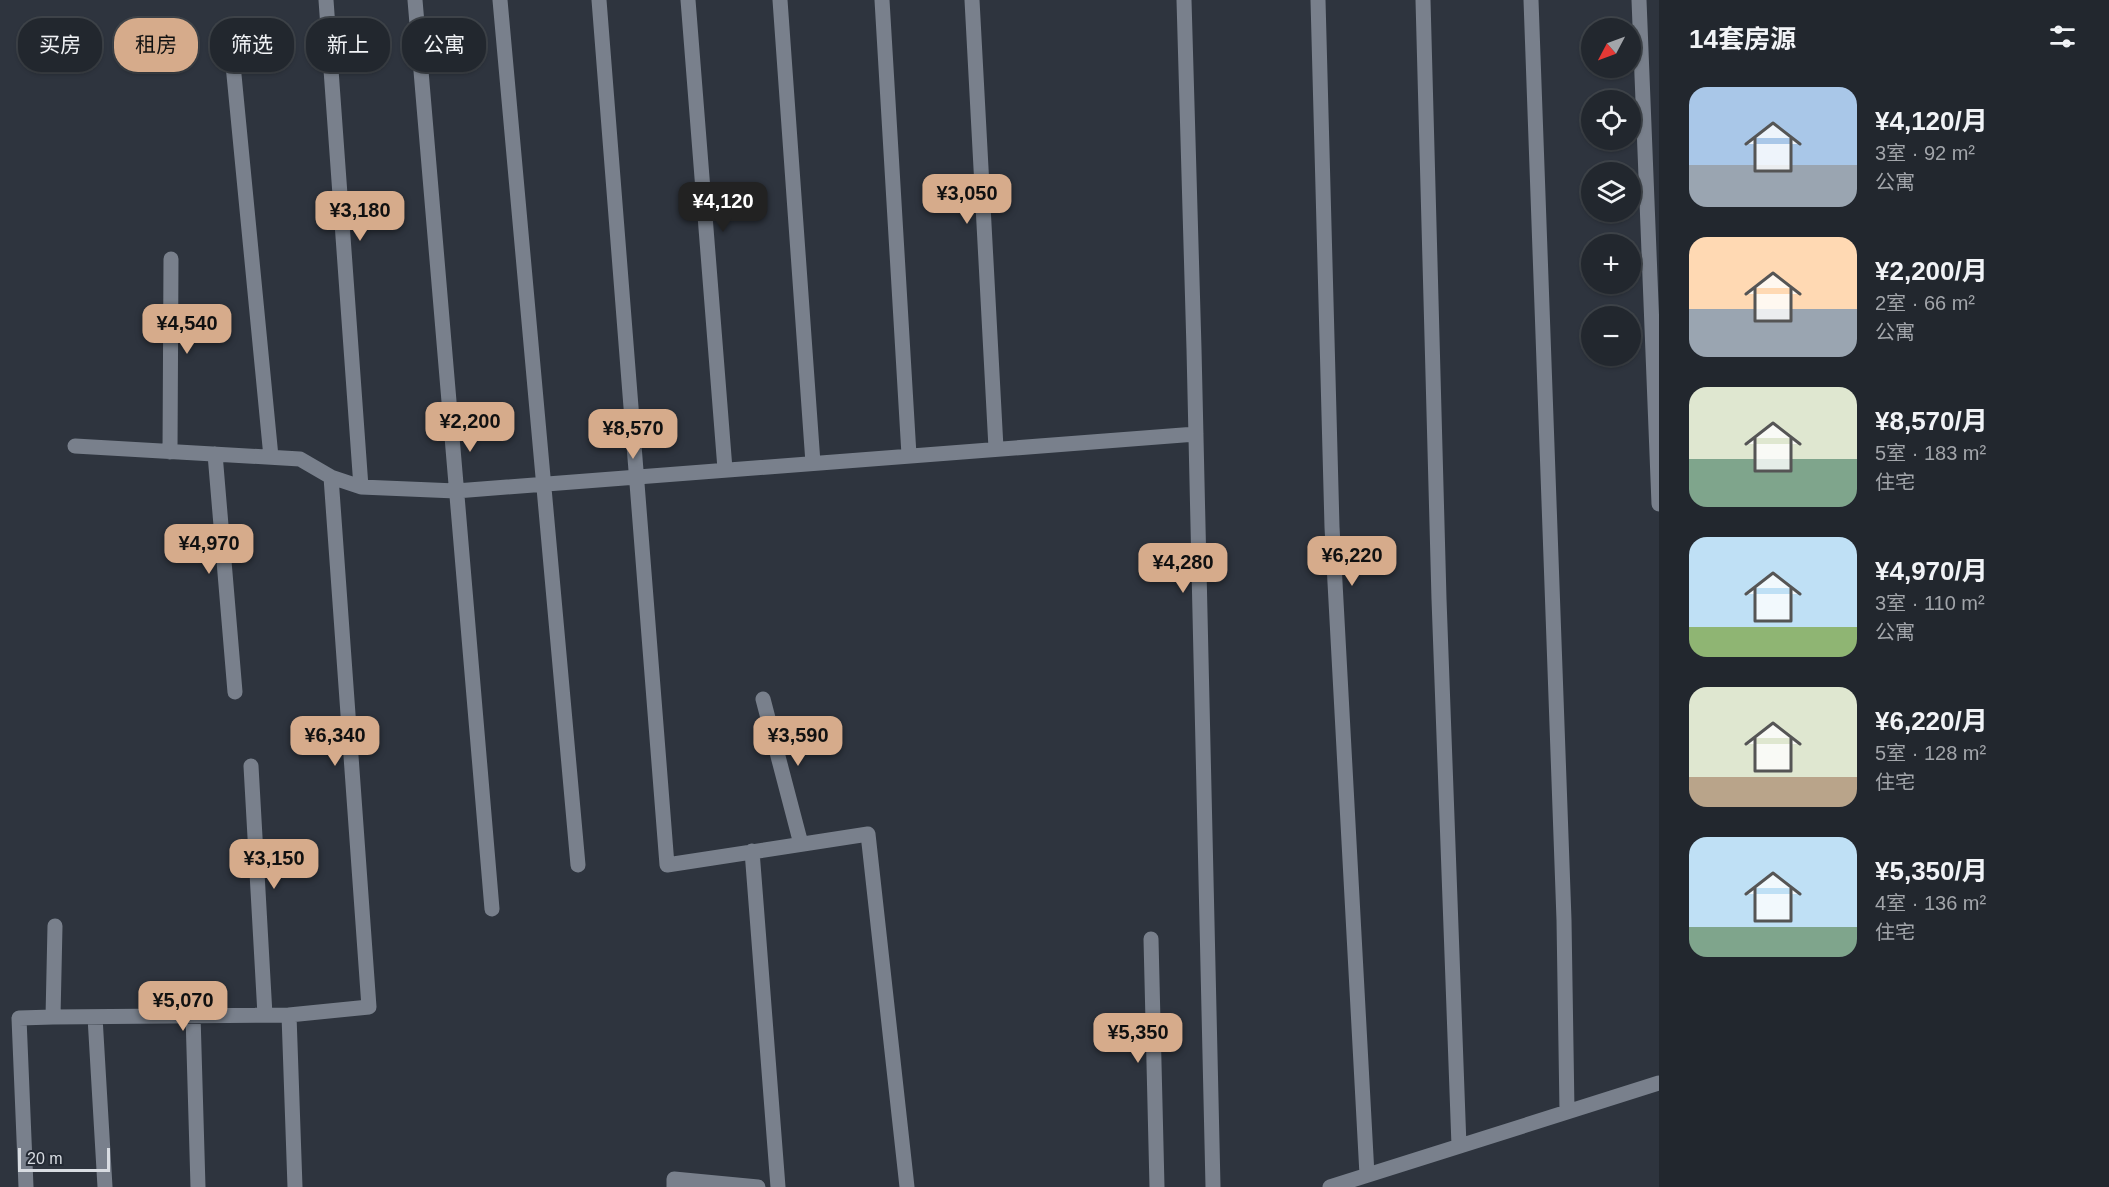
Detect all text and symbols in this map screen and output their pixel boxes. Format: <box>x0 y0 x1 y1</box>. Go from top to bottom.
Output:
chip: 买房 <box>18 18 102 72</box>
chip: 租房 <box>114 18 198 72</box>
chip: 筛选 <box>210 18 294 72</box>
chip: 新上 <box>306 18 390 72</box>
chip: 公寓 <box>402 18 486 72</box>
north arrow <box>1581 18 1641 78</box>
map controls <box>1581 18 1641 366</box>
icon: filters <box>2046 20 2079 53</box>
text: 14套房源 <box>1689 24 1796 54</box>
button: locate <box>1581 90 1641 150</box>
text: ¥4,120/月 <box>1875 106 1988 136</box>
icon: home <box>1737 111 1809 183</box>
text: 3室 · 92 m² <box>1875 142 1975 164</box>
button: layers <box>1581 162 1641 222</box>
text: 公寓 <box>1875 171 1915 193</box>
pin: ¥3,050 <box>918 174 1016 225</box>
pin: ¥4,120 <box>674 182 772 233</box>
text: ¥3,050 <box>936 182 998 204</box>
text: ¥4,120 <box>692 190 754 212</box>
pin: ¥3,180 <box>311 191 409 242</box>
text: ¥3,180 <box>329 199 391 221</box>
button: + <box>1581 234 1641 294</box>
text: ¥2,200/月 <box>1875 256 1988 286</box>
icon: home <box>1737 261 1809 333</box>
text: 2室 · 66 m² <box>1875 292 1975 314</box>
pin: ¥4,540 <box>138 304 236 355</box>
button: − <box>1581 306 1641 366</box>
text: ¥4,540 <box>156 312 218 334</box>
text: 公寓 <box>1875 321 1915 343</box>
pin: ¥2,200 <box>421 402 519 453</box>
text: ¥8,570/月 <box>1875 406 1988 436</box>
pin: ¥8,570 <box>584 409 682 460</box>
text: ¥2,200 <box>439 410 501 432</box>
icon: home <box>1737 411 1809 483</box>
text: ¥8,570 <box>602 417 664 439</box>
text: 5室 · 183 m² <box>1875 442 1986 464</box>
text: 住宅 <box>1875 471 1915 493</box>
pin: ¥4,970 <box>160 524 258 575</box>
text: ¥4,970 <box>178 532 240 554</box>
pin: ¥6,220 <box>1303 536 1401 587</box>
pin: ¥4,280 <box>1134 543 1232 594</box>
text: ¥6,220 <box>1321 544 1383 566</box>
text: ¥4,280 <box>1152 551 1214 573</box>
text: ¥4,970/月 <box>1875 556 1988 586</box>
icon: home <box>1737 561 1809 633</box>
text: 3室 · 110 m² <box>1875 592 1985 614</box>
text: 公寓 <box>1875 621 1915 643</box>
text: ¥6,220/月 <box>1875 706 1988 736</box>
icon: home <box>1737 711 1809 783</box>
pin: ¥6,340 <box>286 716 384 767</box>
pin: ¥3,590 <box>749 716 847 767</box>
text: ¥6,340 <box>304 724 366 746</box>
text: ¥3,590 <box>767 724 829 746</box>
text: 5室 · 128 m² <box>1875 742 1986 764</box>
text: 住宅 <box>1875 771 1915 793</box>
pin: ¥3,150 <box>225 839 323 890</box>
text: ¥3,150 <box>243 847 305 869</box>
text: ¥5,350/月 <box>1875 856 1988 886</box>
icon: home <box>1737 861 1809 933</box>
text: 4室 · 136 m² <box>1875 892 1986 914</box>
text: 住宅 <box>1875 921 1915 943</box>
pin: ¥5,070 <box>134 981 232 1032</box>
text: ¥5,070 <box>152 989 214 1011</box>
pin: ¥5,350 <box>1089 1013 1187 1064</box>
text: ¥5,350 <box>1107 1021 1169 1043</box>
scale bar <box>18 1145 110 1172</box>
text: 20 m <box>27 1150 63 1167</box>

